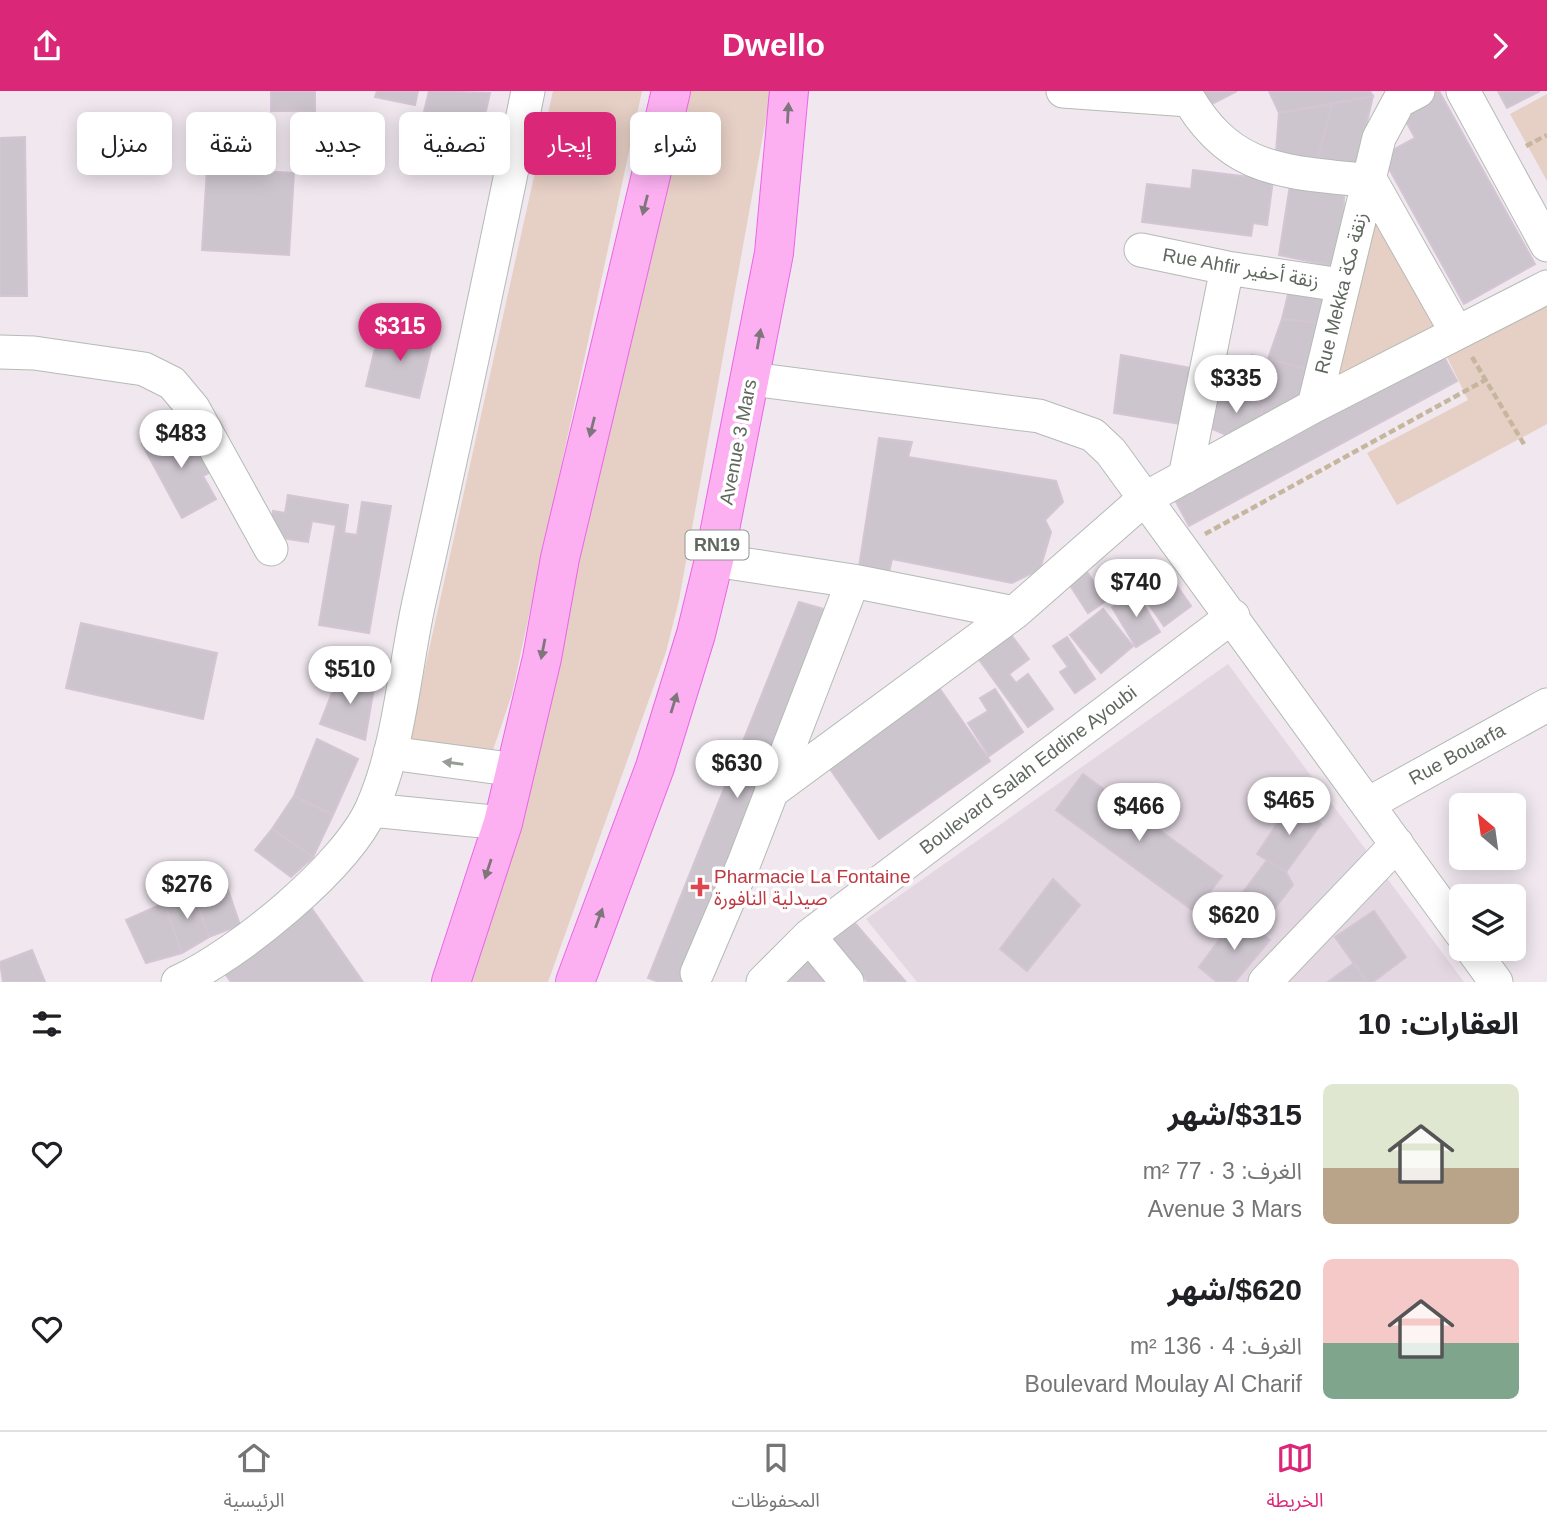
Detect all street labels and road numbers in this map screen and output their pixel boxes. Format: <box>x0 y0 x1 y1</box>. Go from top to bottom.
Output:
street label: Rue Mekka زنقة مكة <box>1311 210 1372 376</box>
street label: Rue Ahfir زنقة أحفير <box>1161 244 1321 293</box>
street label: Avenue 3 Mars <box>716 377 760 507</box>
road number: RN19 <box>686 531 748 559</box>
street label: Boulevard Salah Eddine Ayoubi <box>916 682 1140 858</box>
street label: Rue Bouarfa <box>1405 719 1509 789</box>

